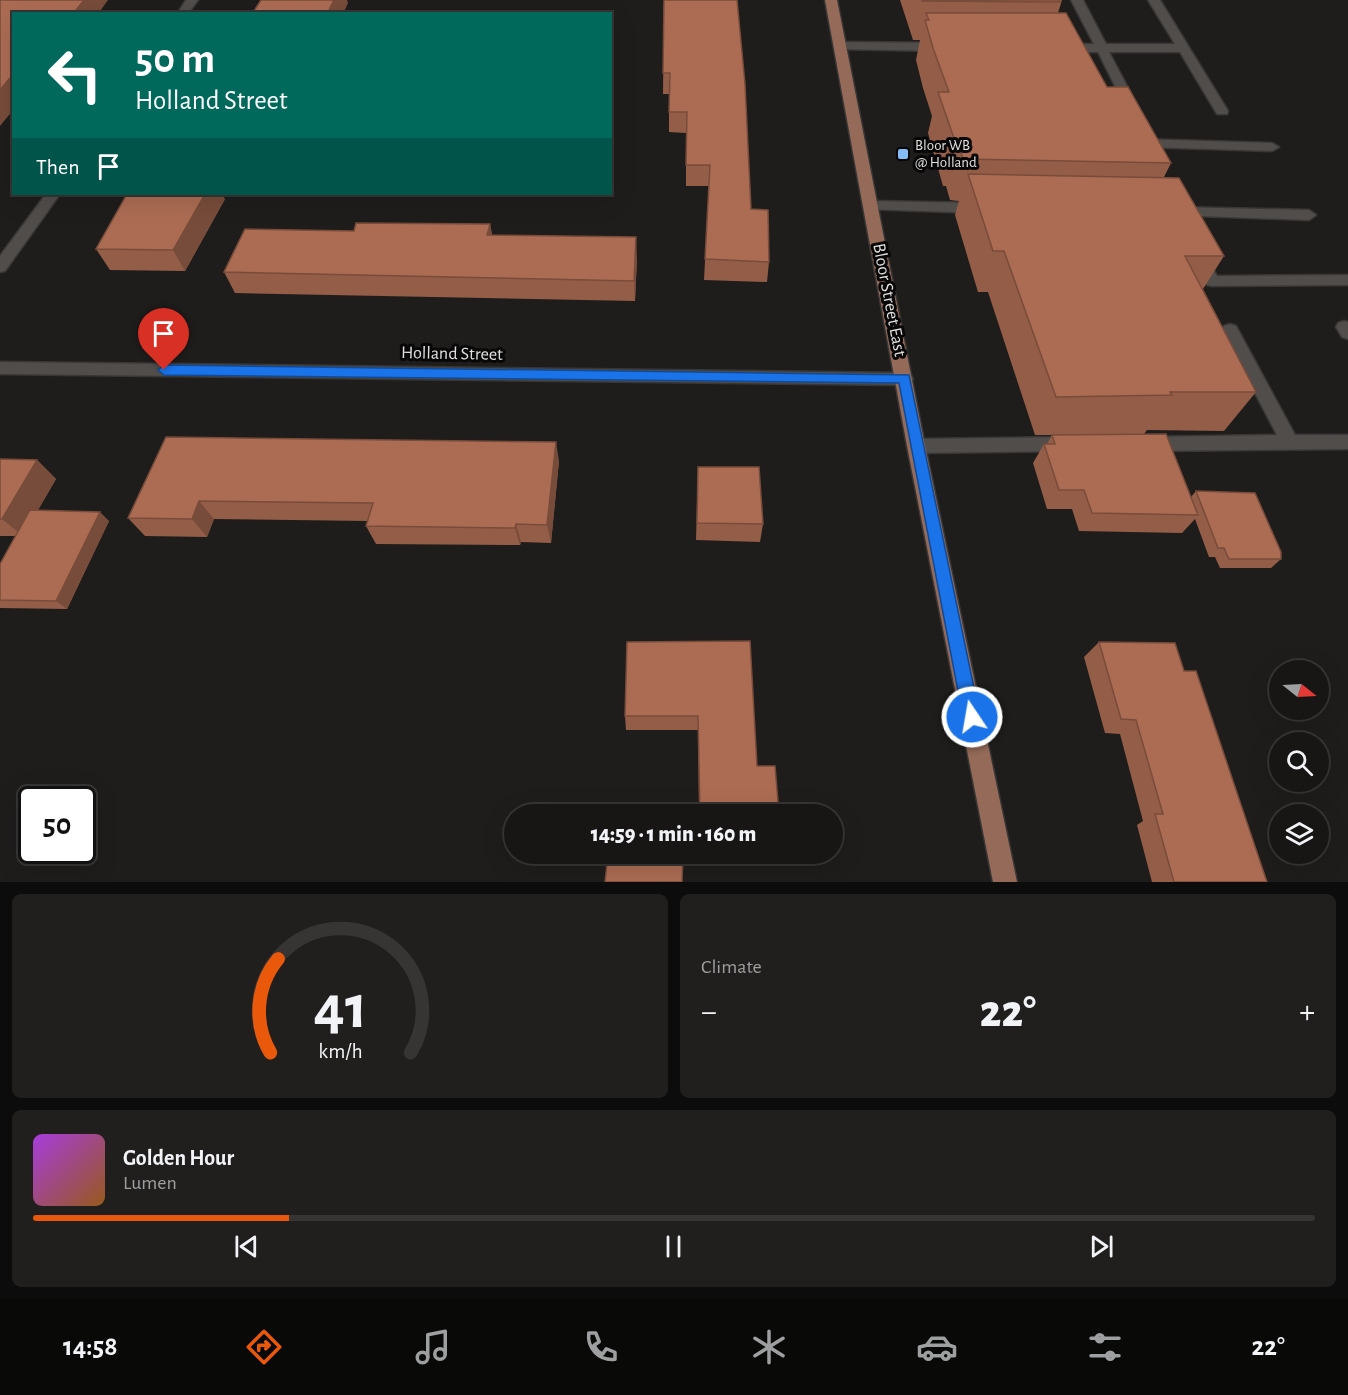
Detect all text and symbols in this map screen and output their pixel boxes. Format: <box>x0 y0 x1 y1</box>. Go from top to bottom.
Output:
icon: left <box>36 36 114 114</box>
text: 50 m <box>135 38 215 80</box>
text: Holland Street <box>135 87 288 114</box>
place label: Bloor WB @ Holland <box>915 138 977 170</box>
marker: Bloor WB @ Holland <box>896 147 910 161</box>
icon: arrive <box>92 150 125 183</box>
text: Then <box>36 156 80 178</box>
street label: Bloor Street East <box>869 242 909 358</box>
pin <box>138 308 189 370</box>
icon: arrive <box>147 317 180 350</box>
street label: Holland Street <box>401 344 503 364</box>
north arrow <box>1269 660 1329 720</box>
map controls <box>1269 660 1329 864</box>
position arrow <box>940 685 1004 749</box>
button: search <box>1269 732 1329 792</box>
speed limit sign: 50 <box>18 786 96 864</box>
button: layers <box>1269 804 1329 864</box>
text: 14:59 · 1 min · 160 m <box>591 823 756 845</box>
text: Climate <box>701 957 762 977</box>
text: 41 <box>313 977 367 1039</box>
text: 22° <box>980 990 1036 1035</box>
text: − <box>701 996 717 1029</box>
text: + <box>1299 996 1315 1029</box>
text: km/h <box>318 1041 362 1062</box>
text: Golden Hour <box>123 1147 234 1169</box>
text: Lumen <box>123 1173 177 1193</box>
icon: previous <box>230 1230 263 1263</box>
icon: pause <box>657 1230 690 1263</box>
icon: next <box>1085 1230 1118 1263</box>
icon: directions <box>243 1326 285 1368</box>
icon: music <box>412 1326 454 1368</box>
icon: phone <box>580 1326 622 1368</box>
icon: climate <box>748 1326 790 1368</box>
icon: car <box>916 1326 958 1368</box>
icon: filters <box>1084 1326 1126 1368</box>
text: 14:58 <box>63 1333 117 1360</box>
text: 22° <box>1252 1333 1285 1360</box>

